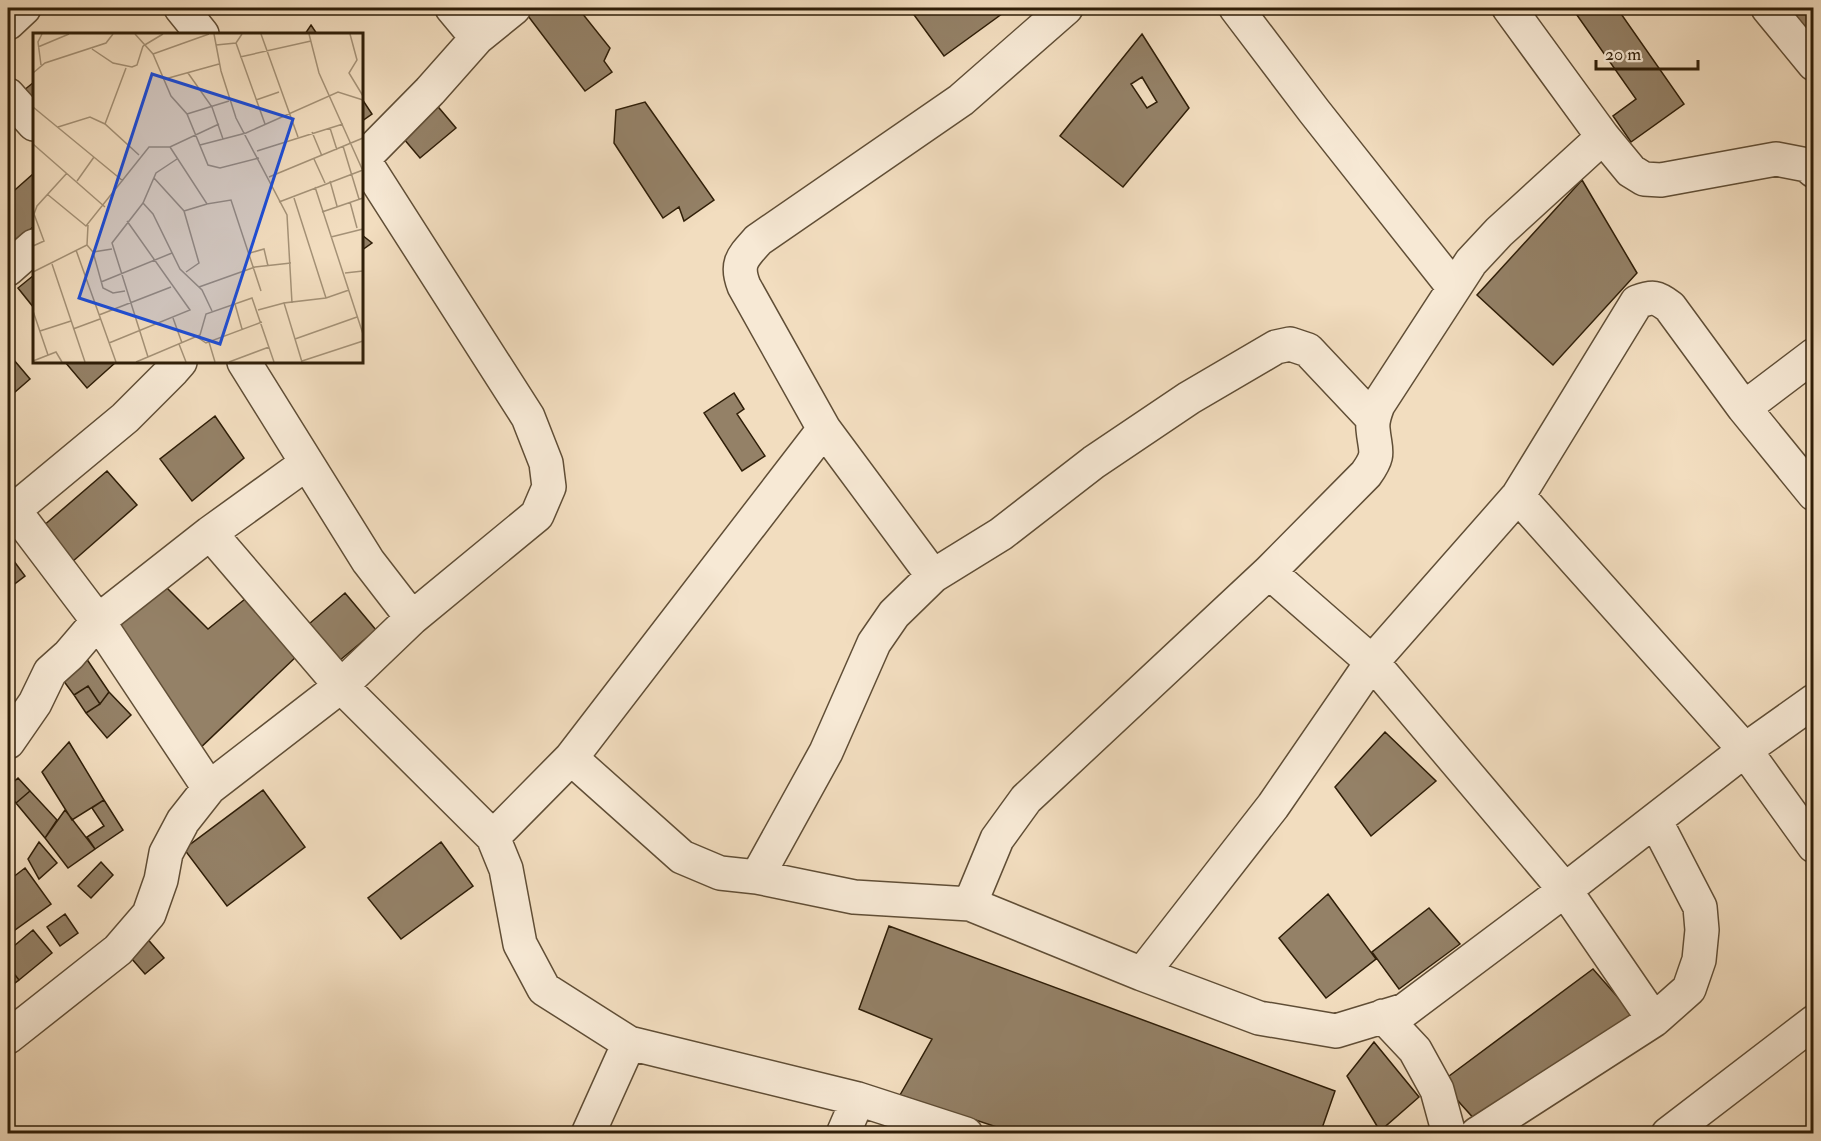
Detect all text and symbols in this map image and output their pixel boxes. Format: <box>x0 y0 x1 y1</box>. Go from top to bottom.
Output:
inset map <box>33 33 363 363</box>
scale bar <box>1596 33 1698 71</box>
text: 20 m <box>1605 43 1641 66</box>

